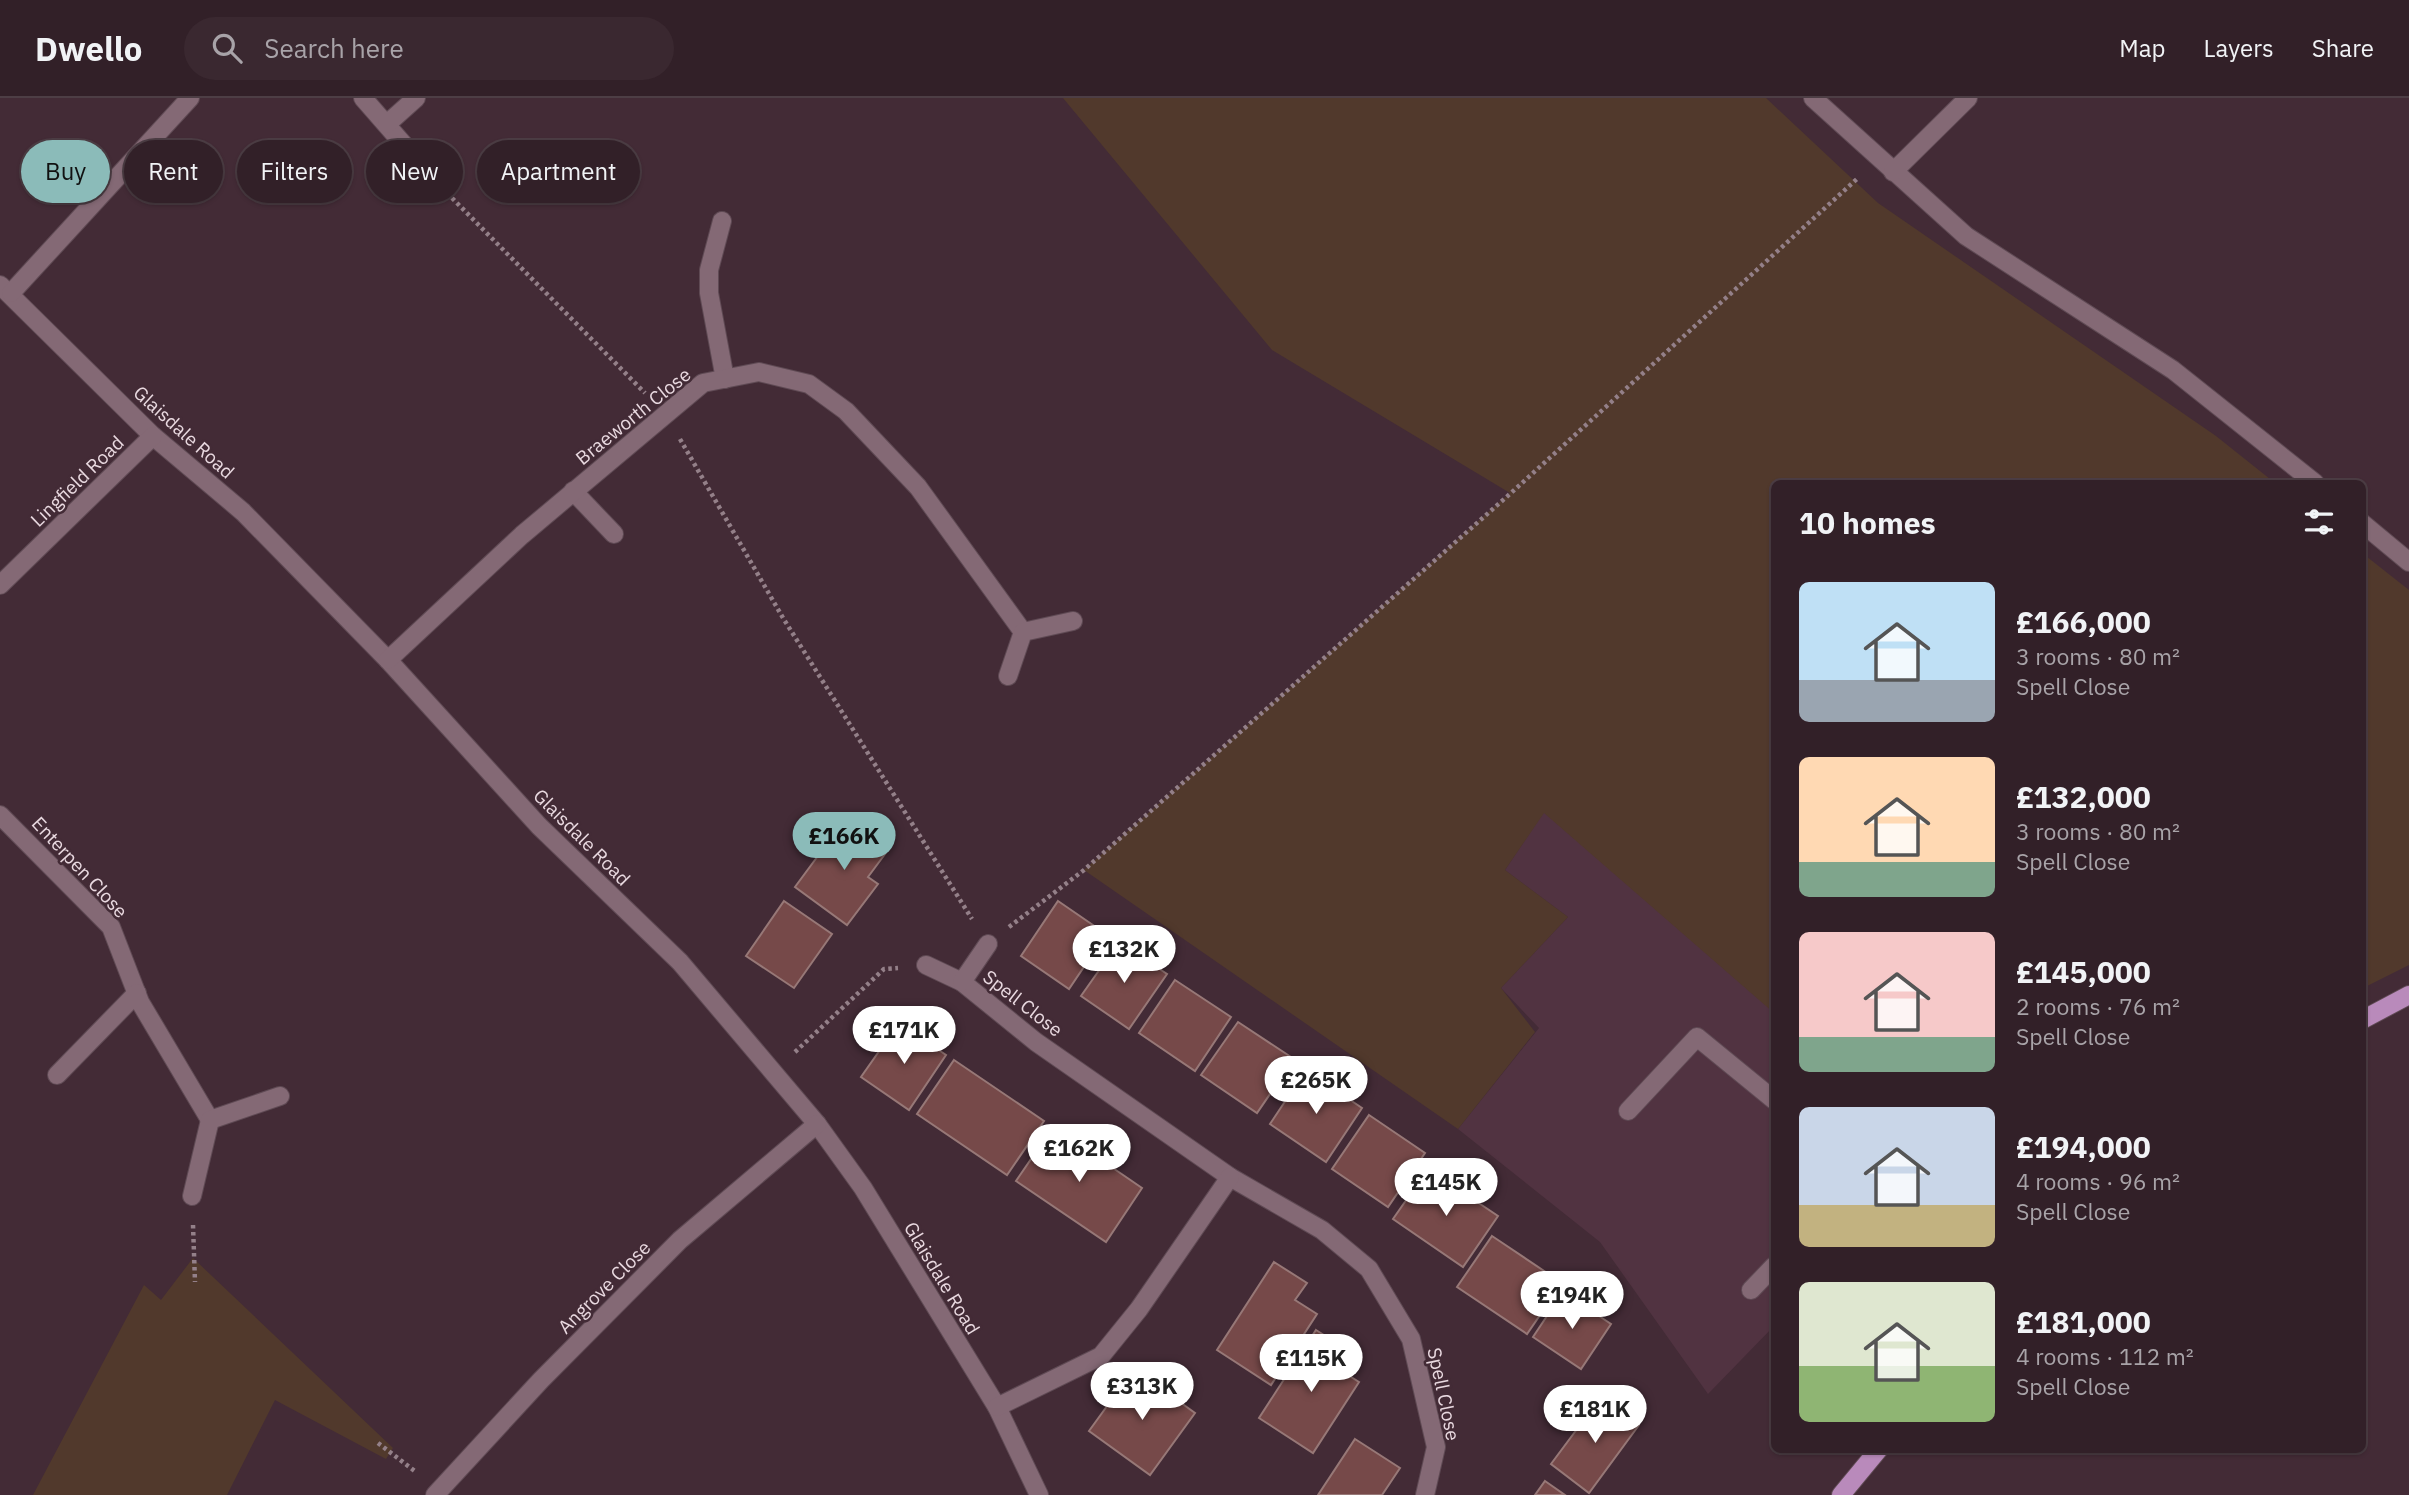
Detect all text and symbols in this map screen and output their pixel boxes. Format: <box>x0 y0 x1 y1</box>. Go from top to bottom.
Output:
search box <box>184 17 674 80</box>
text: Dwello <box>35 27 142 70</box>
icon: search <box>208 29 246 67</box>
text: Search here <box>264 31 404 65</box>
text: Map <box>2119 32 2166 64</box>
text: Layers <box>2204 32 2274 64</box>
text: Share <box>2312 32 2374 64</box>
chip: Buy <box>21 140 110 203</box>
chip: Rent <box>124 140 223 203</box>
chip: Filters <box>237 140 352 203</box>
chip: New <box>366 140 463 203</box>
chip: Apartment <box>477 140 640 203</box>
street label: Braeworth Close <box>571 362 695 470</box>
street label: Glaisdale Road <box>129 380 239 484</box>
street label: Lingfield Road <box>25 430 129 532</box>
text: 10 homes <box>1799 503 1936 542</box>
icon: filters <box>2300 503 2338 541</box>
text: £166,000 <box>2016 602 2151 641</box>
icon: home <box>1855 610 1939 694</box>
text: 3 rooms · 80 m² <box>2016 641 2180 671</box>
text: Spell Close <box>2016 671 2130 701</box>
text: £132,000 <box>2016 777 2151 816</box>
street label: Glaisdale Road <box>528 783 636 891</box>
icon: home <box>1855 785 1939 869</box>
street label: Enterpen Close <box>27 811 133 923</box>
pin: £166K <box>795 812 893 872</box>
text: 3 rooms · 80 m² <box>2016 816 2180 846</box>
text: £166K <box>809 820 879 850</box>
text: Spell Close <box>2016 846 2130 876</box>
pin: £132K <box>1075 926 1173 985</box>
text: £132K <box>1089 933 1159 963</box>
text: £145,000 <box>2016 952 2151 991</box>
icon: home <box>1855 960 1939 1044</box>
street label: Spell Close <box>978 964 1068 1042</box>
text: 2 rooms · 76 m² <box>2016 991 2180 1021</box>
pin: £171K <box>855 1006 953 1066</box>
text: £171K <box>869 1014 939 1044</box>
text: Spell Close <box>2016 1021 2130 1051</box>
pin: £265K <box>1267 1056 1365 1116</box>
text: £265K <box>1281 1064 1351 1094</box>
pin: £162K <box>1030 1124 1128 1184</box>
text: £194,000 <box>2016 1127 2151 1166</box>
text: £162K <box>1044 1132 1114 1162</box>
icon: home <box>1855 1135 1939 1219</box>
pin: £145K <box>1397 1158 1495 1218</box>
text: £145K <box>1411 1166 1481 1196</box>
text: 4 rooms · 96 m² <box>2016 1166 2180 1196</box>
text: Spell Close <box>2016 1196 2130 1226</box>
street label: Glaisdale Road <box>899 1217 985 1339</box>
street label: Angrove Close <box>552 1235 656 1339</box>
pin: £194K <box>1523 1272 1621 1331</box>
text: £194K <box>1537 1279 1607 1309</box>
text: £181,000 <box>2016 1302 2151 1341</box>
icon: home <box>1855 1310 1939 1394</box>
pin: £115K <box>1262 1334 1360 1394</box>
text: 4 rooms · 112 m² <box>2016 1341 2194 1371</box>
text: £115K <box>1276 1342 1346 1372</box>
street label: Spell Close <box>1422 1345 1466 1443</box>
pin: £313K <box>1093 1362 1191 1422</box>
text: £313K <box>1107 1370 1177 1400</box>
text: Spell Close <box>2016 1371 2130 1401</box>
pin: £181K <box>1546 1386 1644 1445</box>
text: £181K <box>1560 1393 1630 1423</box>

